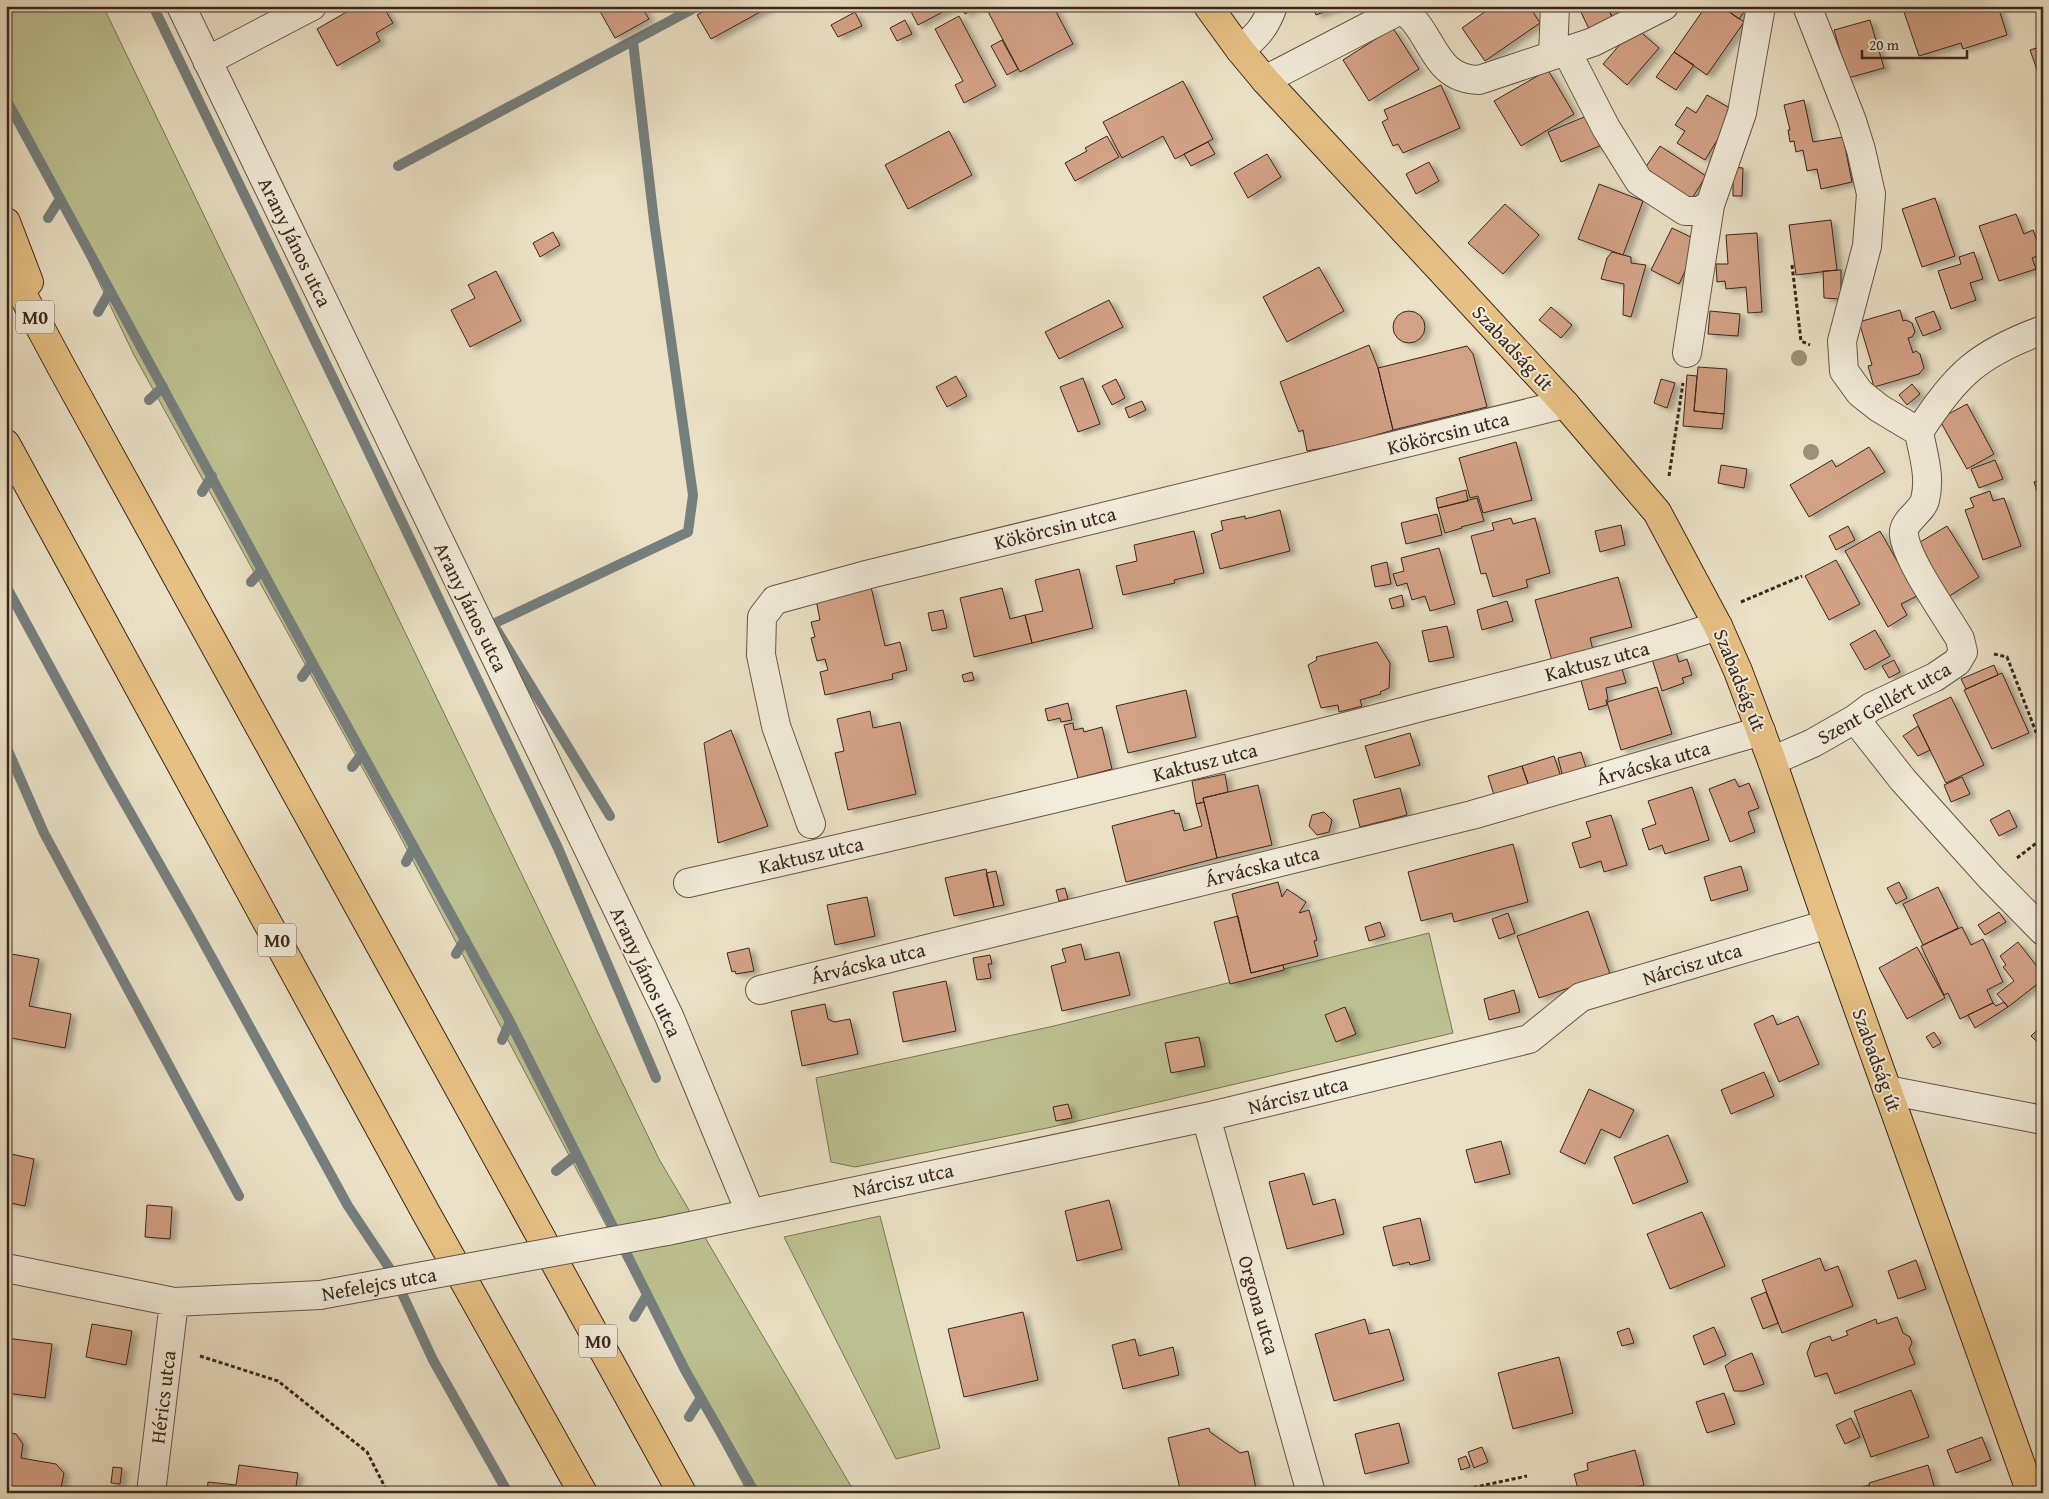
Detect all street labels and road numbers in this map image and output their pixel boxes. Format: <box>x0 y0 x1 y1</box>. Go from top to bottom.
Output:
street label: Arany János utca <box>252 172 340 312</box>
street label: Szabadság út <box>1466 298 1561 397</box>
road number: M0 <box>16 300 54 334</box>
street label: Kökörcsin utca <box>1384 403 1512 462</box>
street label: Kökörcsin utca <box>991 498 1119 557</box>
street label: Arany János utca <box>428 537 516 677</box>
street label: Szabadság út <box>1707 624 1774 735</box>
street label: Kaktusz utca <box>1542 633 1653 688</box>
street label: Szent Gellért utca <box>1812 654 1956 751</box>
street label: Árvácska utca <box>1593 732 1714 793</box>
street label: Kaktusz utca <box>1150 734 1261 788</box>
street label: Kaktusz utca <box>756 828 867 881</box>
street label: Árvácska utca <box>1202 837 1323 894</box>
street label: Arany János utca <box>604 902 690 1042</box>
road number: M0 <box>258 924 296 956</box>
street label: Árvácska utca <box>808 934 929 991</box>
street label: Nárcisz utca <box>1639 935 1746 992</box>
street label: Szabadság út <box>1845 1004 1910 1116</box>
street label: Nárcisz utca <box>1245 1068 1352 1121</box>
street label: Nárcisz utca <box>850 1155 956 1204</box>
street label: Orgona utca <box>1232 1252 1288 1358</box>
street label: Nefelejcs utca <box>319 1259 439 1308</box>
road number: M0 <box>579 1324 617 1358</box>
street label: Hérics utca <box>142 1348 183 1445</box>

